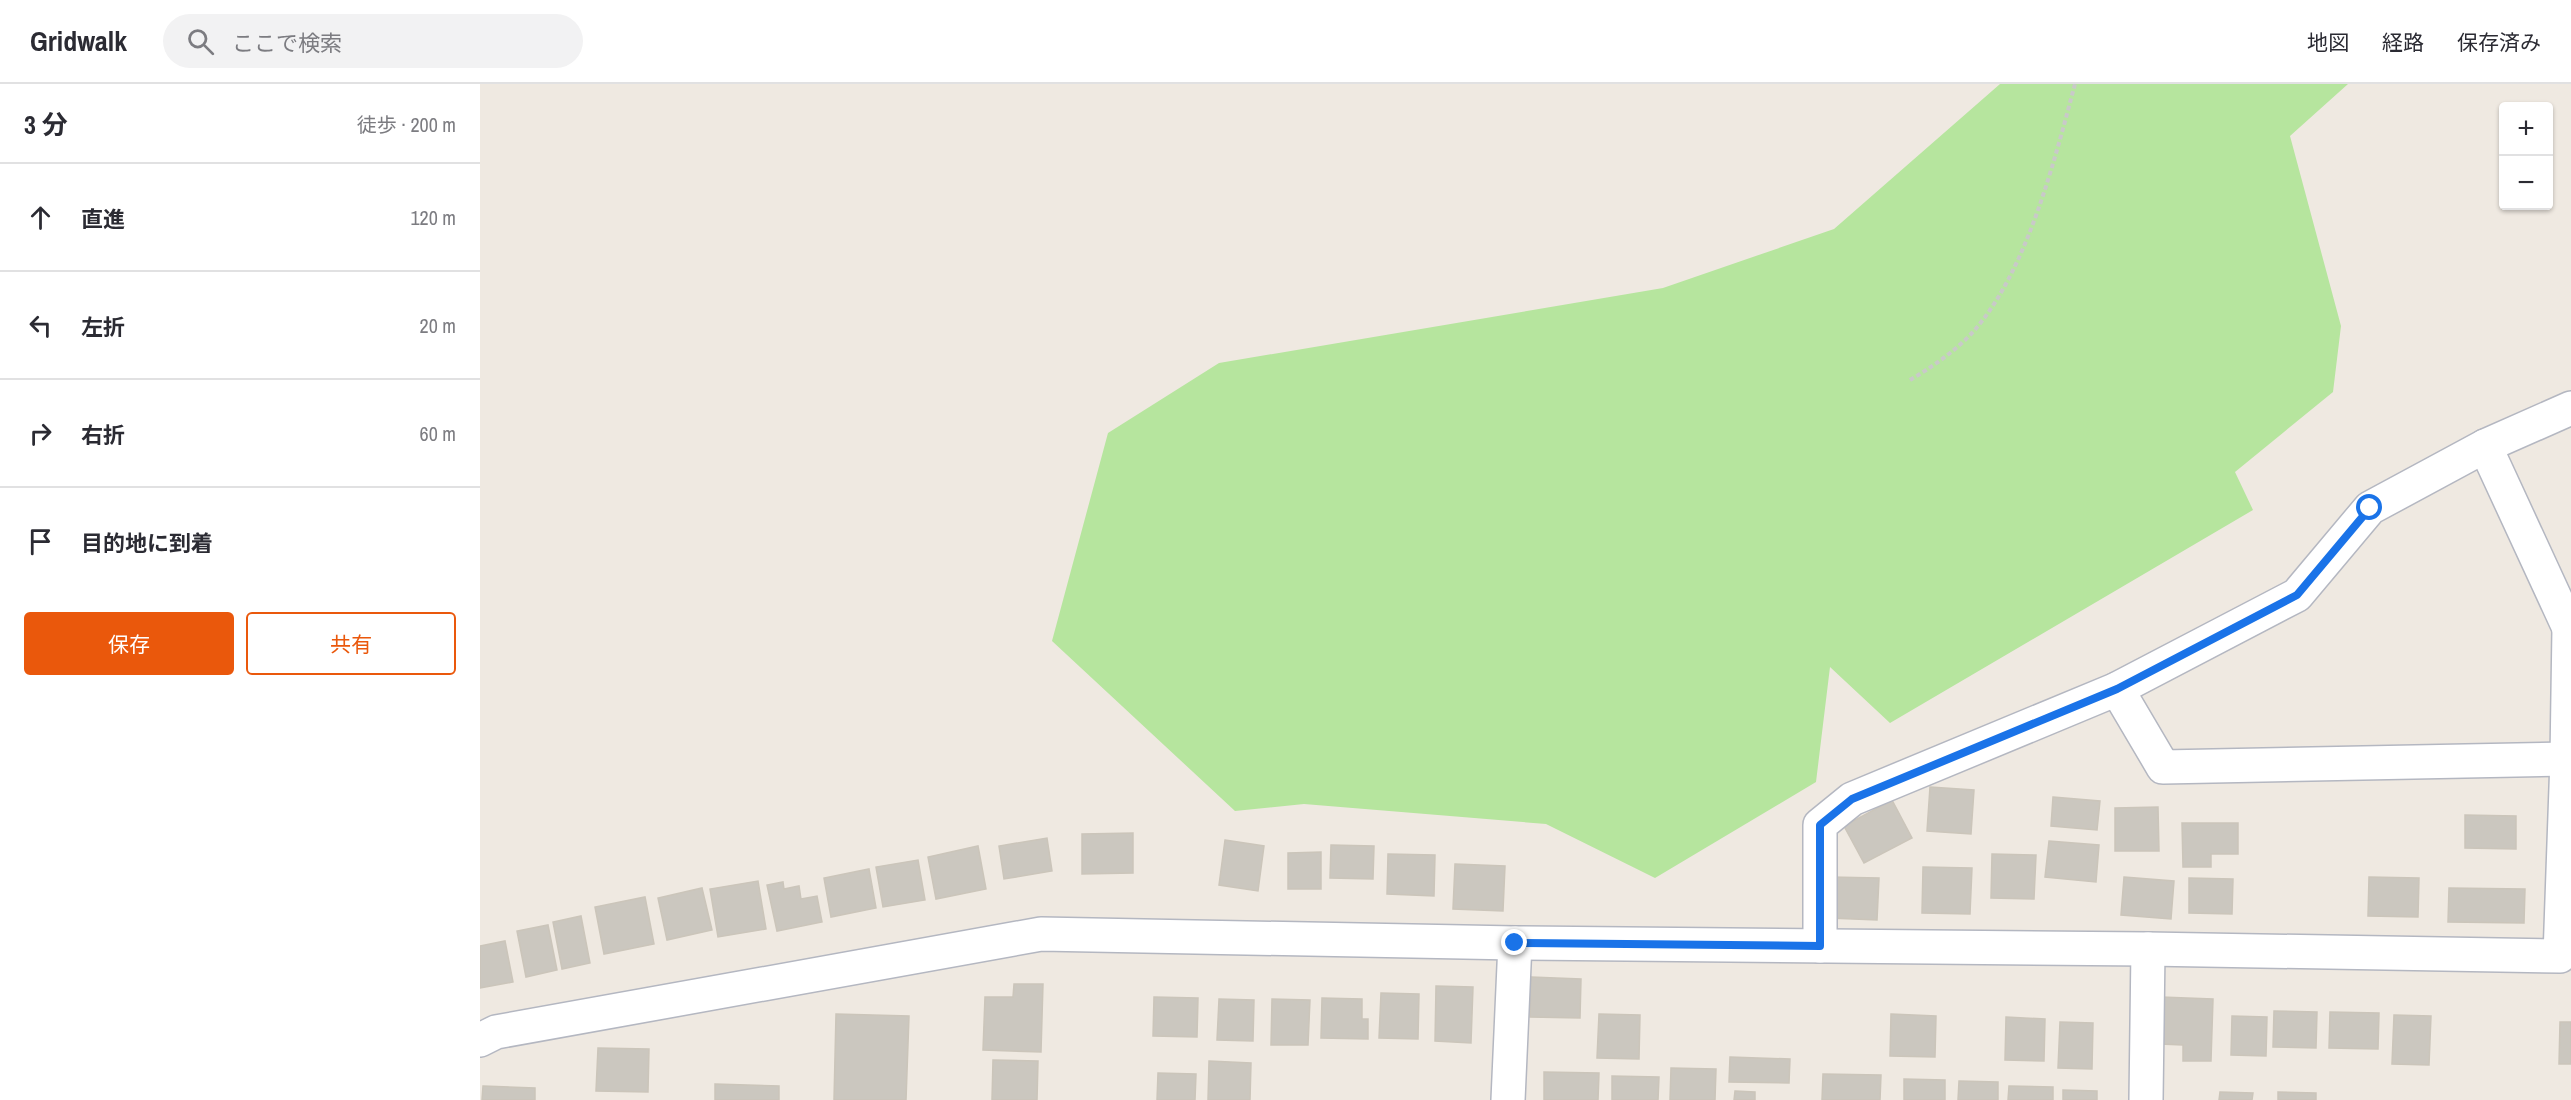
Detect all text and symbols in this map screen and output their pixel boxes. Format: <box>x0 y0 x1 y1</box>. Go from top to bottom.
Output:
search box <box>163 14 583 68</box>
text: Gridwalk <box>30 22 127 60</box>
icon: search <box>184 25 217 58</box>
text: ここで検索 <box>232 28 342 58</box>
text: 地図 <box>2307 28 2349 57</box>
text: 経路 <box>2382 28 2424 57</box>
text: 保存済み <box>2457 28 2541 57</box>
map controls <box>2499 102 2553 210</box>
button: + <box>2499 102 2553 156</box>
text: 3 分 <box>24 107 68 142</box>
text: 徒歩 · 200 m <box>357 111 456 138</box>
button: − <box>2499 156 2553 210</box>
icon: ahead <box>24 201 57 234</box>
text: 直進 <box>81 204 125 234</box>
text: 120 m <box>410 204 456 231</box>
icon: left <box>24 309 57 342</box>
text: 左折 <box>81 312 125 342</box>
text: 20 m <box>420 312 456 339</box>
icon: right <box>24 417 57 450</box>
text: 右折 <box>81 420 125 450</box>
text: 60 m <box>420 420 456 447</box>
route start <box>2356 494 2382 520</box>
icon: arrive <box>24 525 57 558</box>
text: 目的地に到着 <box>81 528 213 558</box>
button: 保存 <box>24 612 234 675</box>
button: 共有 <box>246 612 456 675</box>
route end <box>1501 929 1527 955</box>

